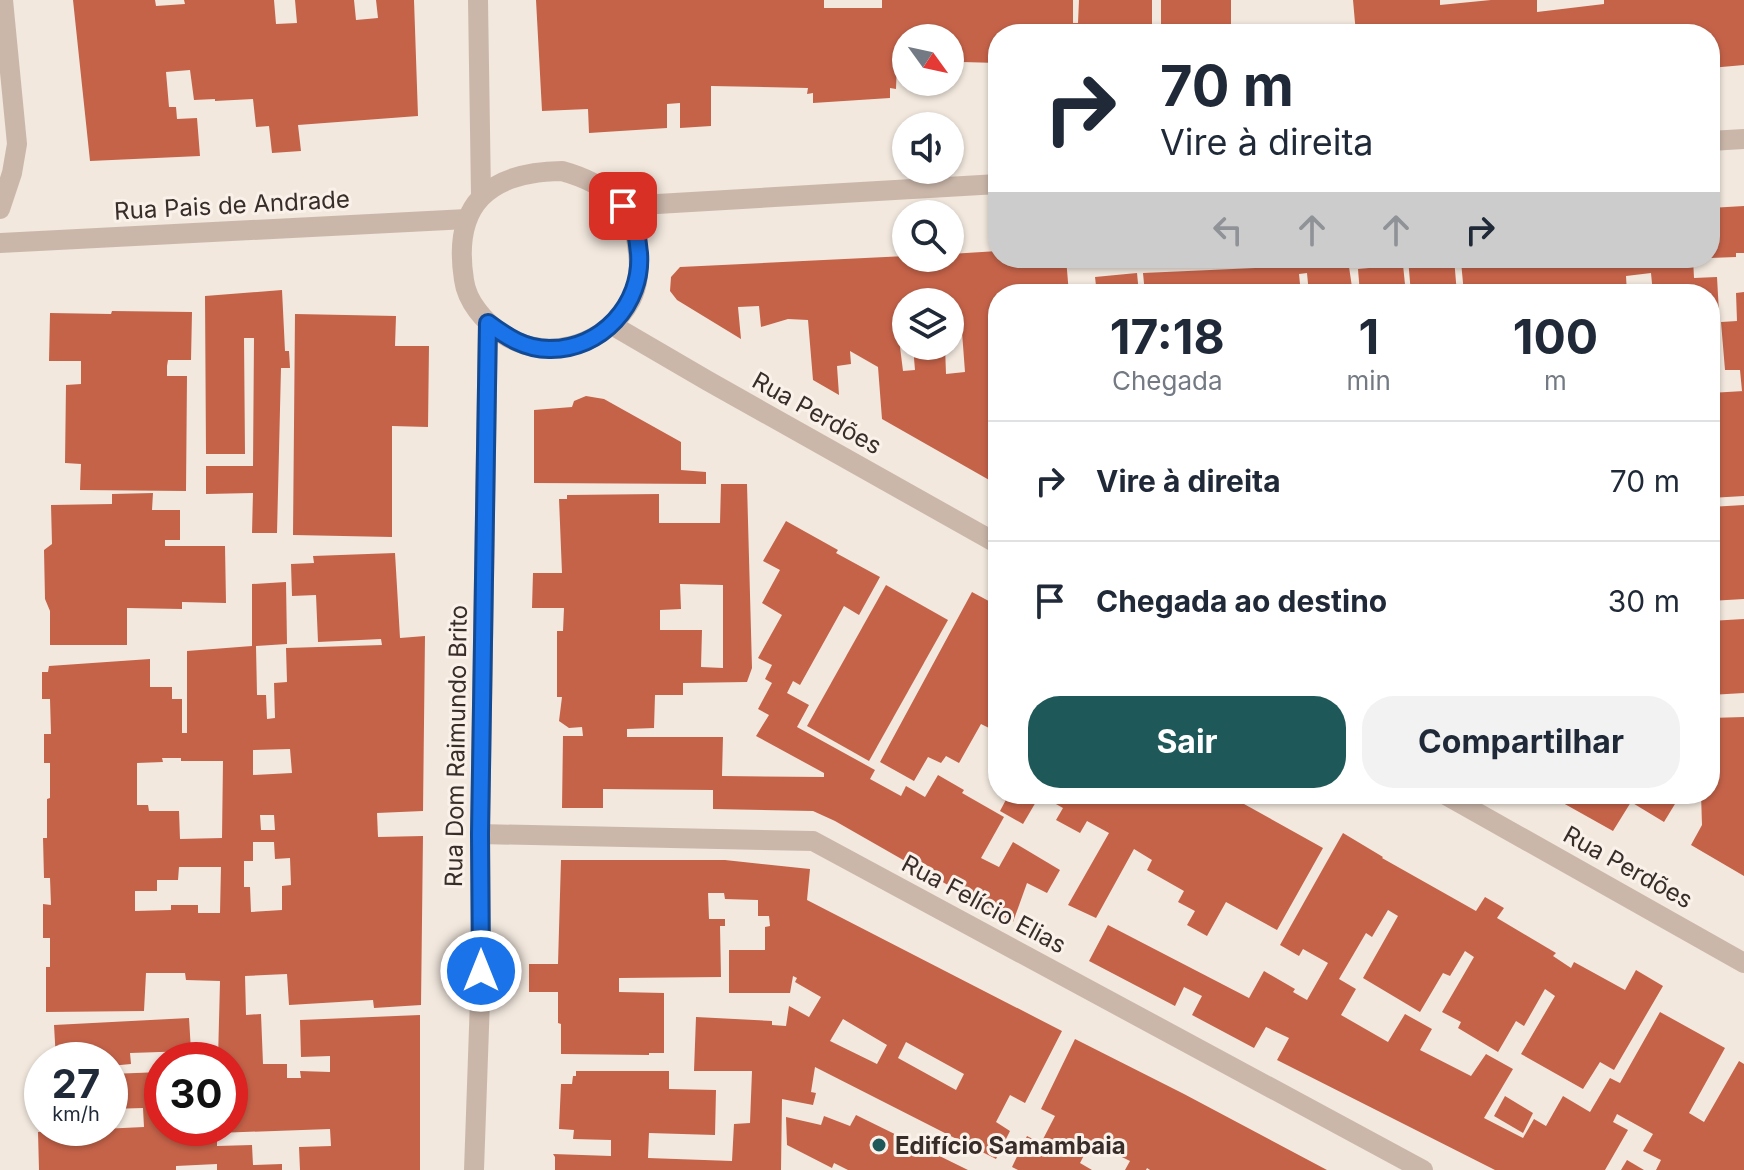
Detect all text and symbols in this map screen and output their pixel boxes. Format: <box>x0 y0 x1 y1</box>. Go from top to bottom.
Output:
north arrow <box>892 24 964 96</box>
map controls <box>892 24 964 360</box>
text: 70 m <box>1160 52 1294 120</box>
icon: right <box>1028 56 1132 160</box>
button: sound <box>892 112 964 184</box>
text: Vire à direita <box>1160 120 1374 164</box>
pin <box>589 172 657 240</box>
street label: Rua Pais de Andrade <box>113 184 351 226</box>
icon: arrive <box>601 184 645 228</box>
button: search <box>892 200 964 272</box>
icon: left <box>1206 208 1250 252</box>
icon: ahead <box>1290 208 1334 252</box>
icon: ahead <box>1374 208 1418 252</box>
icon: right <box>1458 208 1502 252</box>
button: layers <box>892 288 964 360</box>
text: 17:18 <box>1110 307 1225 366</box>
text: 1 <box>1358 307 1379 366</box>
text: 100 <box>1513 307 1598 366</box>
text: Chegada <box>1112 365 1223 396</box>
text: min <box>1347 365 1391 396</box>
text: m <box>1544 365 1567 396</box>
street label: Rua Perdões <box>747 366 887 460</box>
icon: right <box>1028 459 1072 503</box>
text: Vire à direita <box>1096 463 1281 499</box>
text: 70 m <box>1610 463 1680 499</box>
icon: arrive <box>1028 579 1072 623</box>
text: Chegada ao destino <box>1096 583 1387 619</box>
text: 30 m <box>1608 583 1680 619</box>
street label: Rua Dom Raimundo Brito <box>439 605 473 887</box>
button: Sair <box>1028 696 1346 788</box>
button: Compartilhar <box>1362 696 1680 788</box>
street label: Rua Perdões <box>1558 820 1698 914</box>
street label: Rua Felício Elias <box>897 849 1071 959</box>
position arrow <box>439 929 523 1013</box>
speed limit sign: 30 <box>144 1042 248 1146</box>
text: 27 <box>52 1059 100 1108</box>
text: km/h <box>52 1102 100 1126</box>
place label: Edifício Samambaia <box>895 1131 1126 1160</box>
marker: Edifício Samambaia <box>870 1136 888 1154</box>

